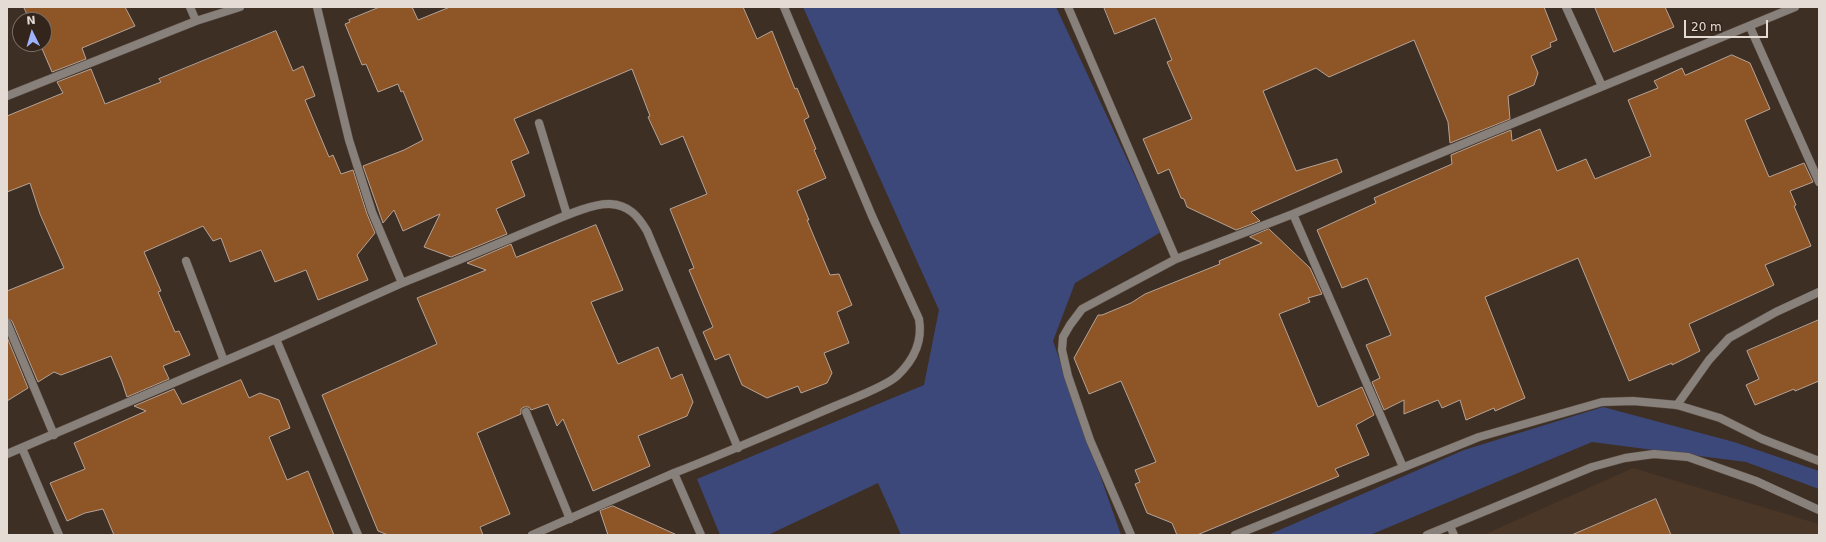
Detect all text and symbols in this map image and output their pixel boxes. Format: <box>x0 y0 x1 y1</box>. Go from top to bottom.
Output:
north arrow <box>12 12 52 52</box>
scale bar <box>1686 12 1770 38</box>
text: N <box>26 14 36 27</box>
text: 20 m <box>1691 20 1722 34</box>

